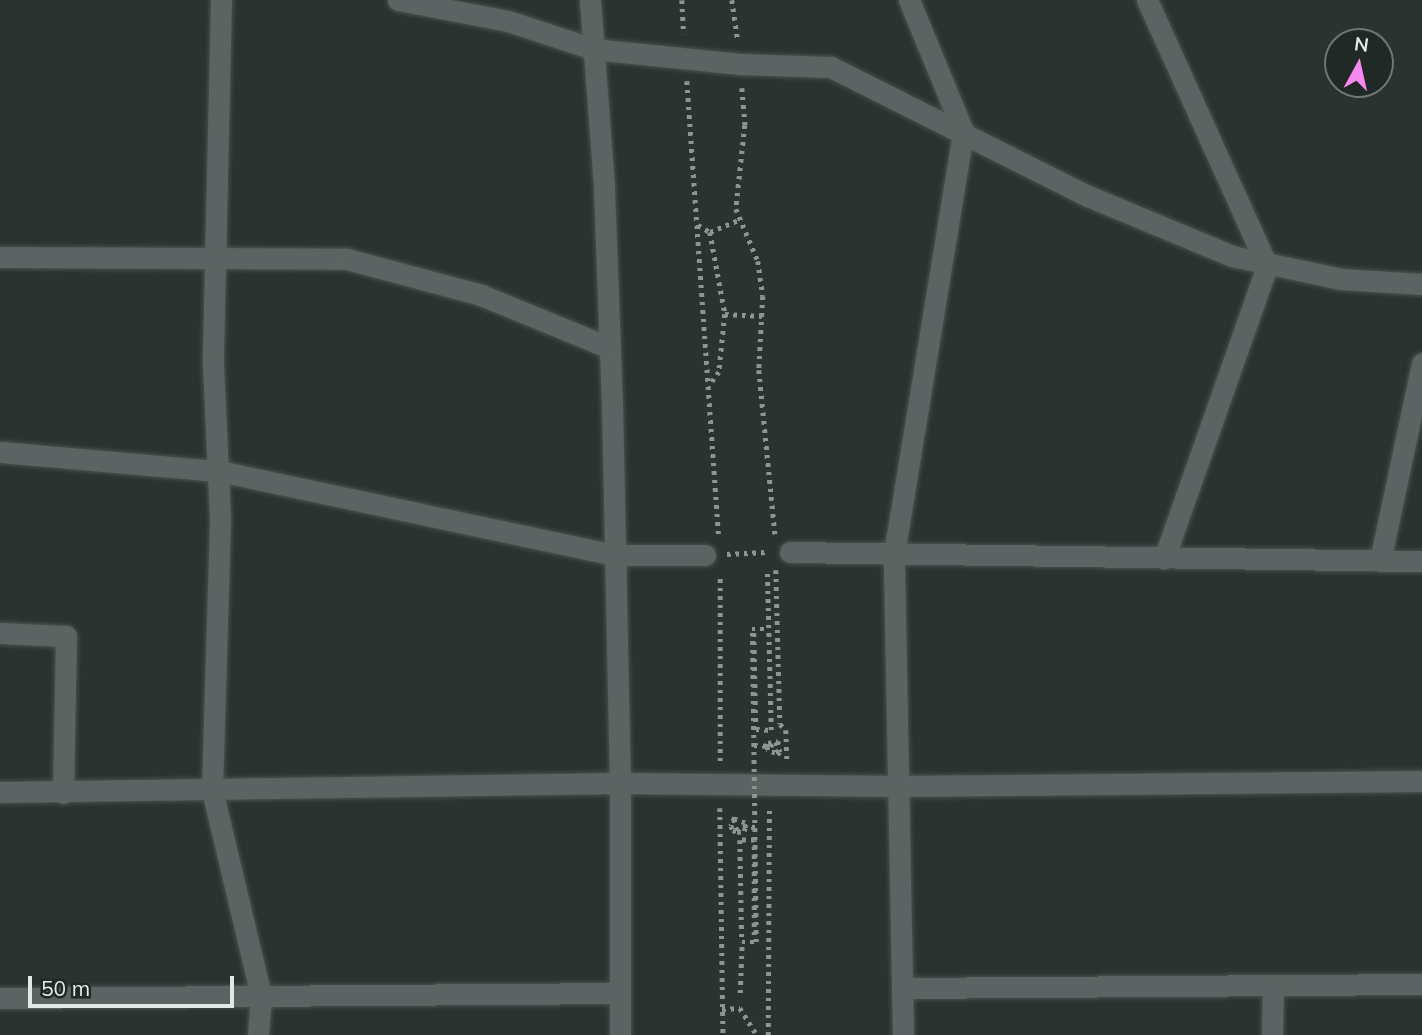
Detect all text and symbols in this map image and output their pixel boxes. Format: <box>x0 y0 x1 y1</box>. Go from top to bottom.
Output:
north arrow <box>1324 28 1394 98</box>
text: N <box>1353 31 1370 57</box>
scale bar <box>32 962 238 1006</box>
text: 50 m <box>41 975 90 1001</box>

